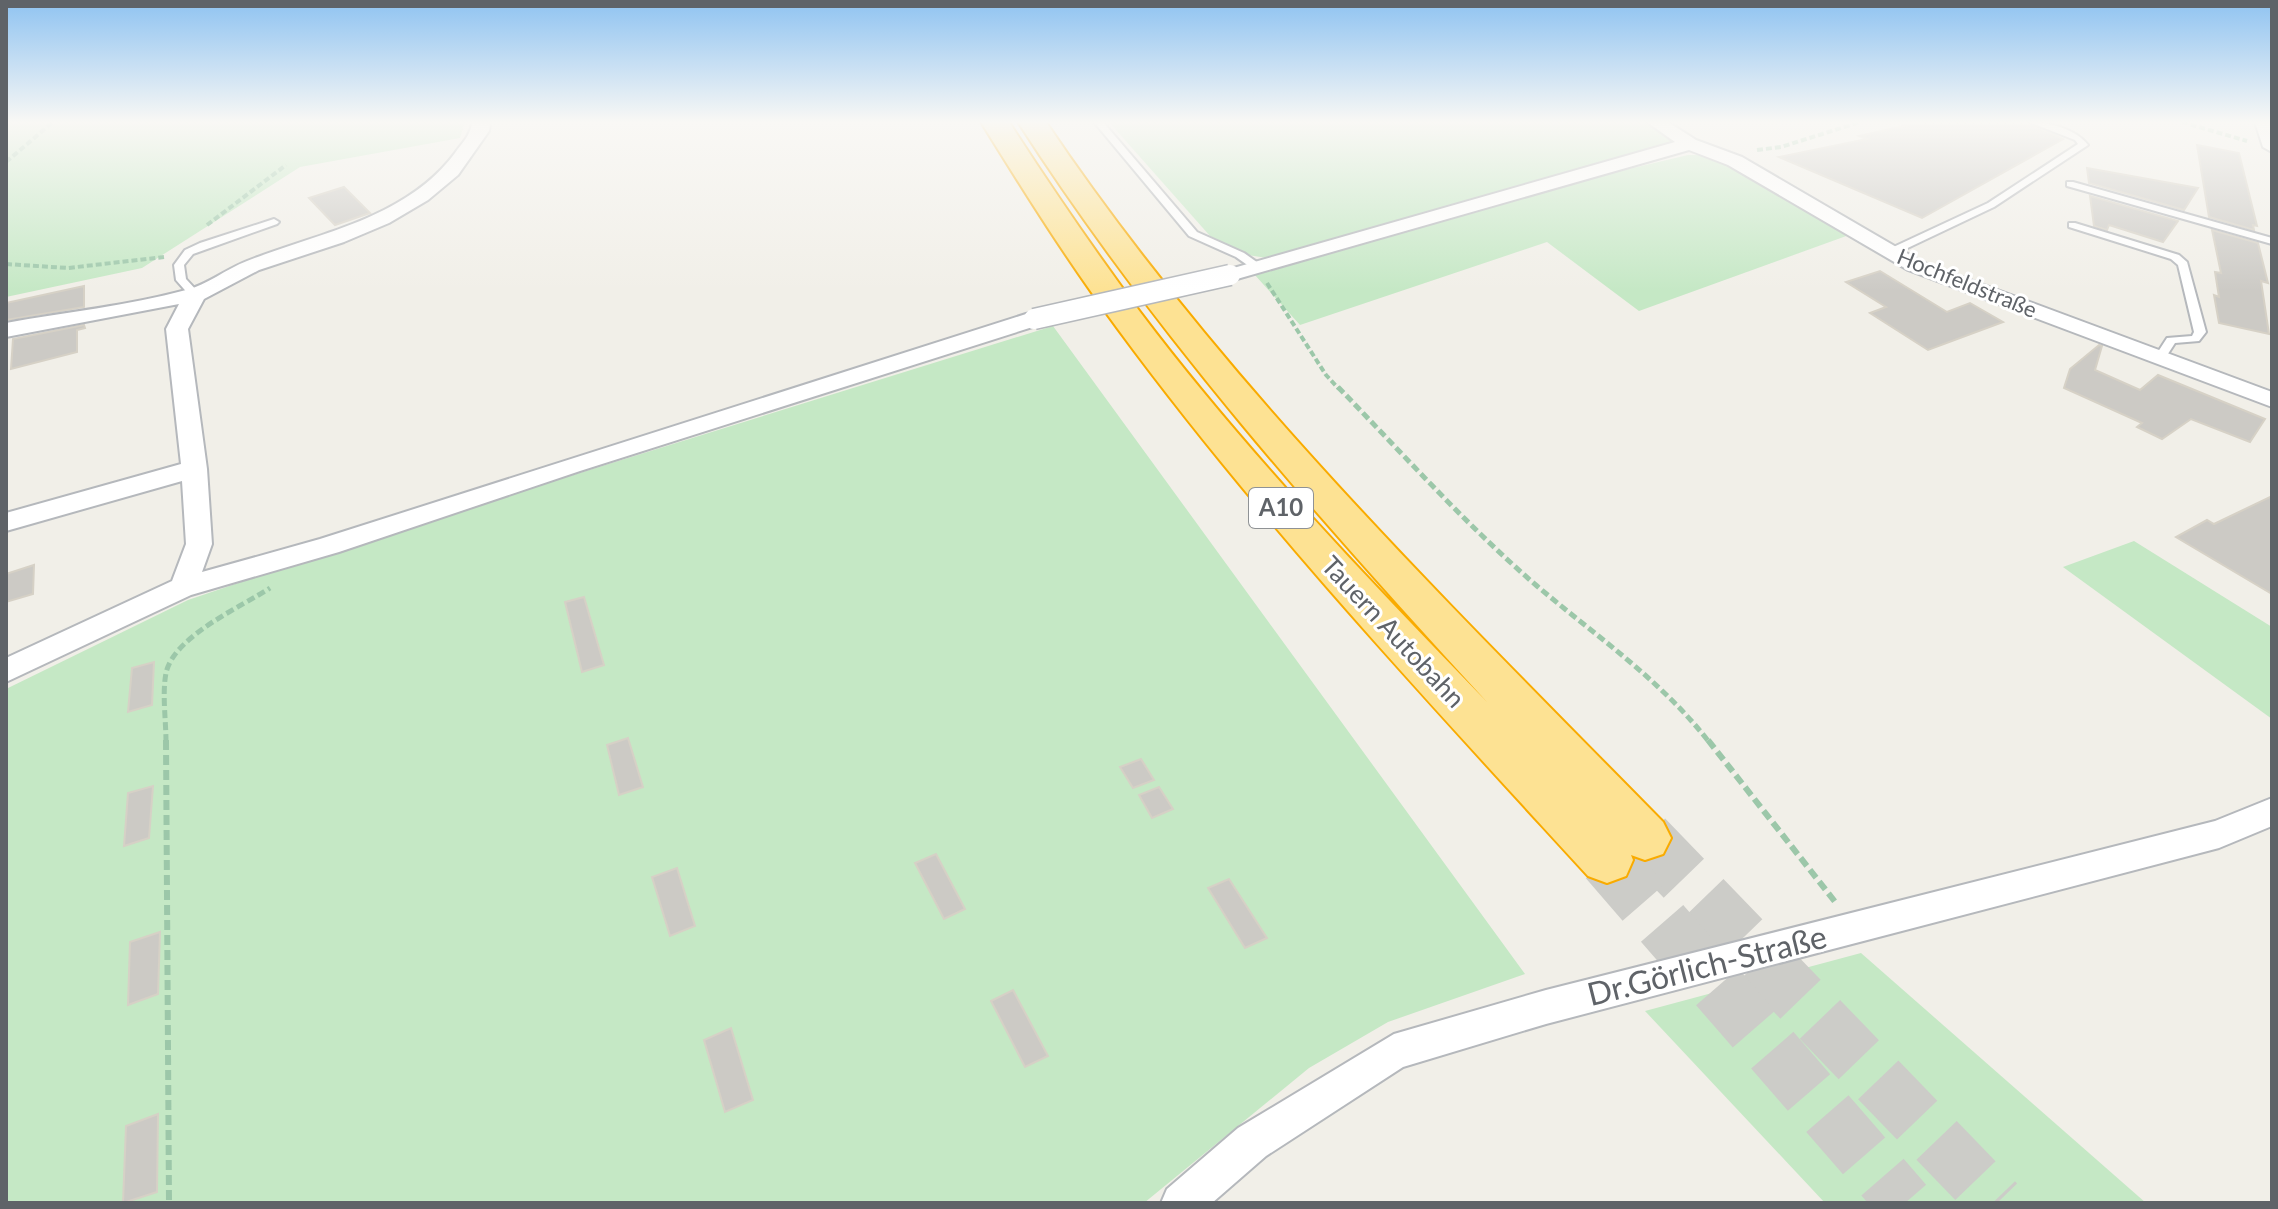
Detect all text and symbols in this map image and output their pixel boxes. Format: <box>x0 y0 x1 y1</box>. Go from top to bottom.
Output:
street label: Hochfeldstraße <box>1893 242 2041 323</box>
road number: A10 <box>1249 488 1313 528</box>
street label: Tauern Autobahn <box>1315 549 1472 714</box>
street label: Dr.Görlich-Straße <box>1583 916 1830 1013</box>

